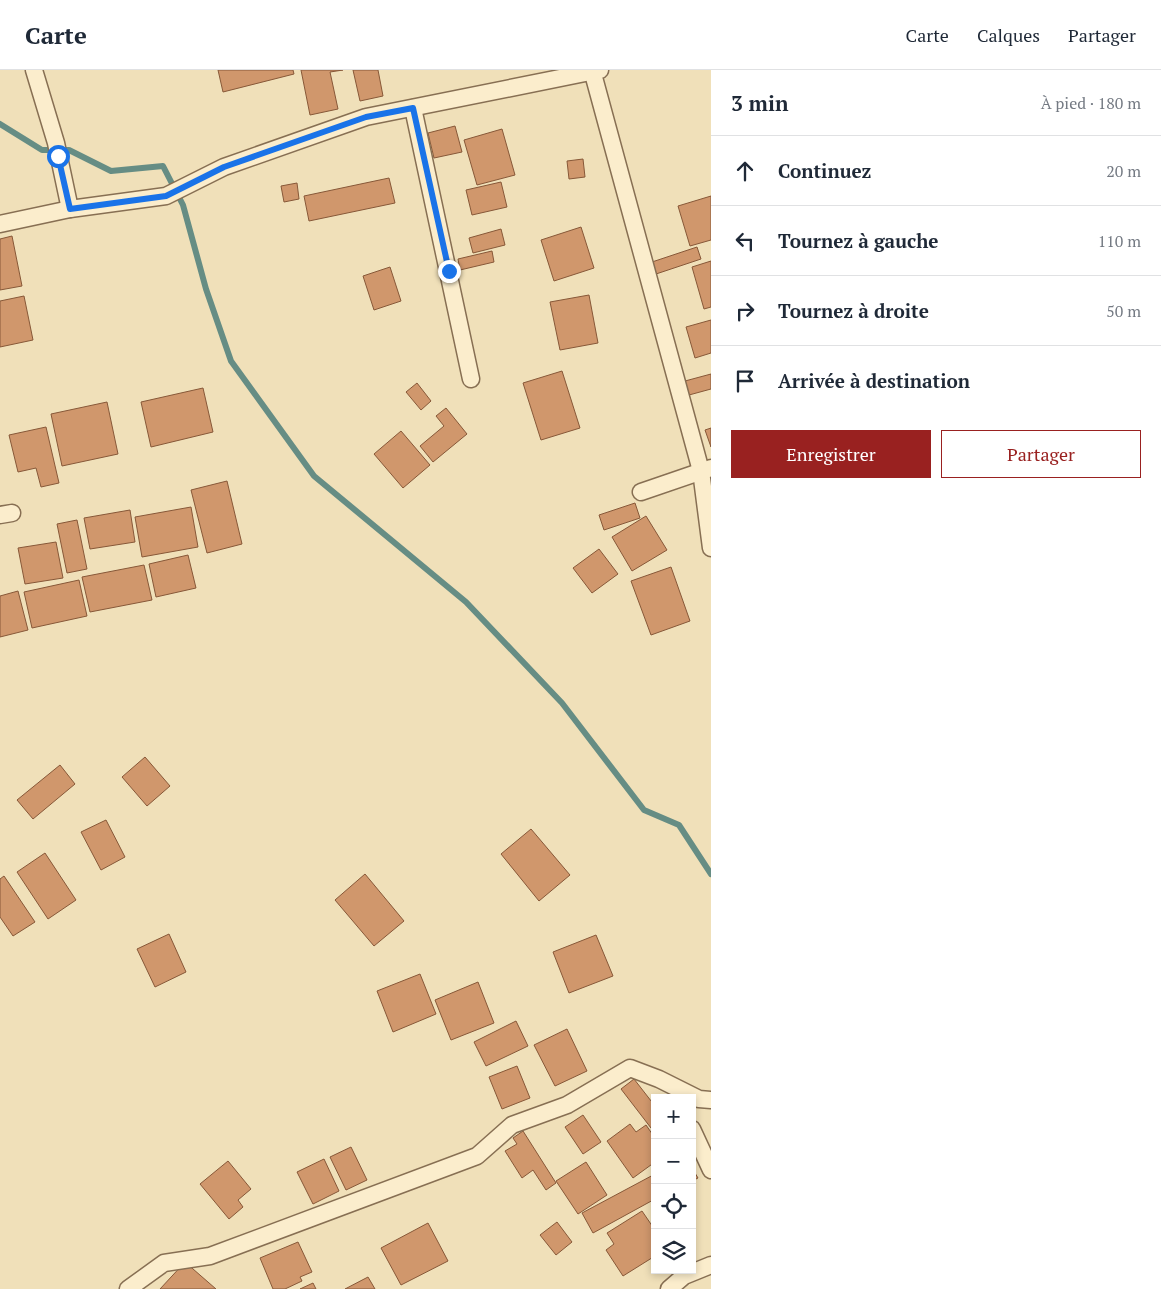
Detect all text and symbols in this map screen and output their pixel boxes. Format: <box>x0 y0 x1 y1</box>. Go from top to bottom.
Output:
text: Carte <box>25 19 87 51</box>
text: Carte <box>906 23 949 47</box>
text: Calques <box>977 23 1040 47</box>
text: Partager <box>1068 23 1136 47</box>
text: 3 min <box>731 89 788 117</box>
text: À pied · 180 m <box>1041 92 1141 114</box>
route start <box>47 145 70 168</box>
icon: ahead <box>731 157 759 185</box>
text: Continuez <box>778 158 871 183</box>
text: 20 m <box>1106 160 1141 182</box>
icon: left <box>731 227 759 255</box>
text: Tournez à gauche <box>778 228 939 253</box>
text: 110 m <box>1098 230 1141 252</box>
route end <box>438 260 461 283</box>
icon: right <box>731 297 759 325</box>
text: Tournez à droite <box>778 298 929 323</box>
text: 50 m <box>1106 300 1141 322</box>
icon: arrive <box>731 367 759 395</box>
text: Arrivée à destination <box>778 368 970 393</box>
button: Enregistrer <box>731 430 931 478</box>
button: Partager <box>941 430 1141 478</box>
map controls <box>651 1094 696 1274</box>
button: + <box>651 1094 696 1139</box>
button: − <box>651 1139 696 1184</box>
button: locate <box>651 1184 696 1229</box>
button: layers <box>651 1229 696 1274</box>

